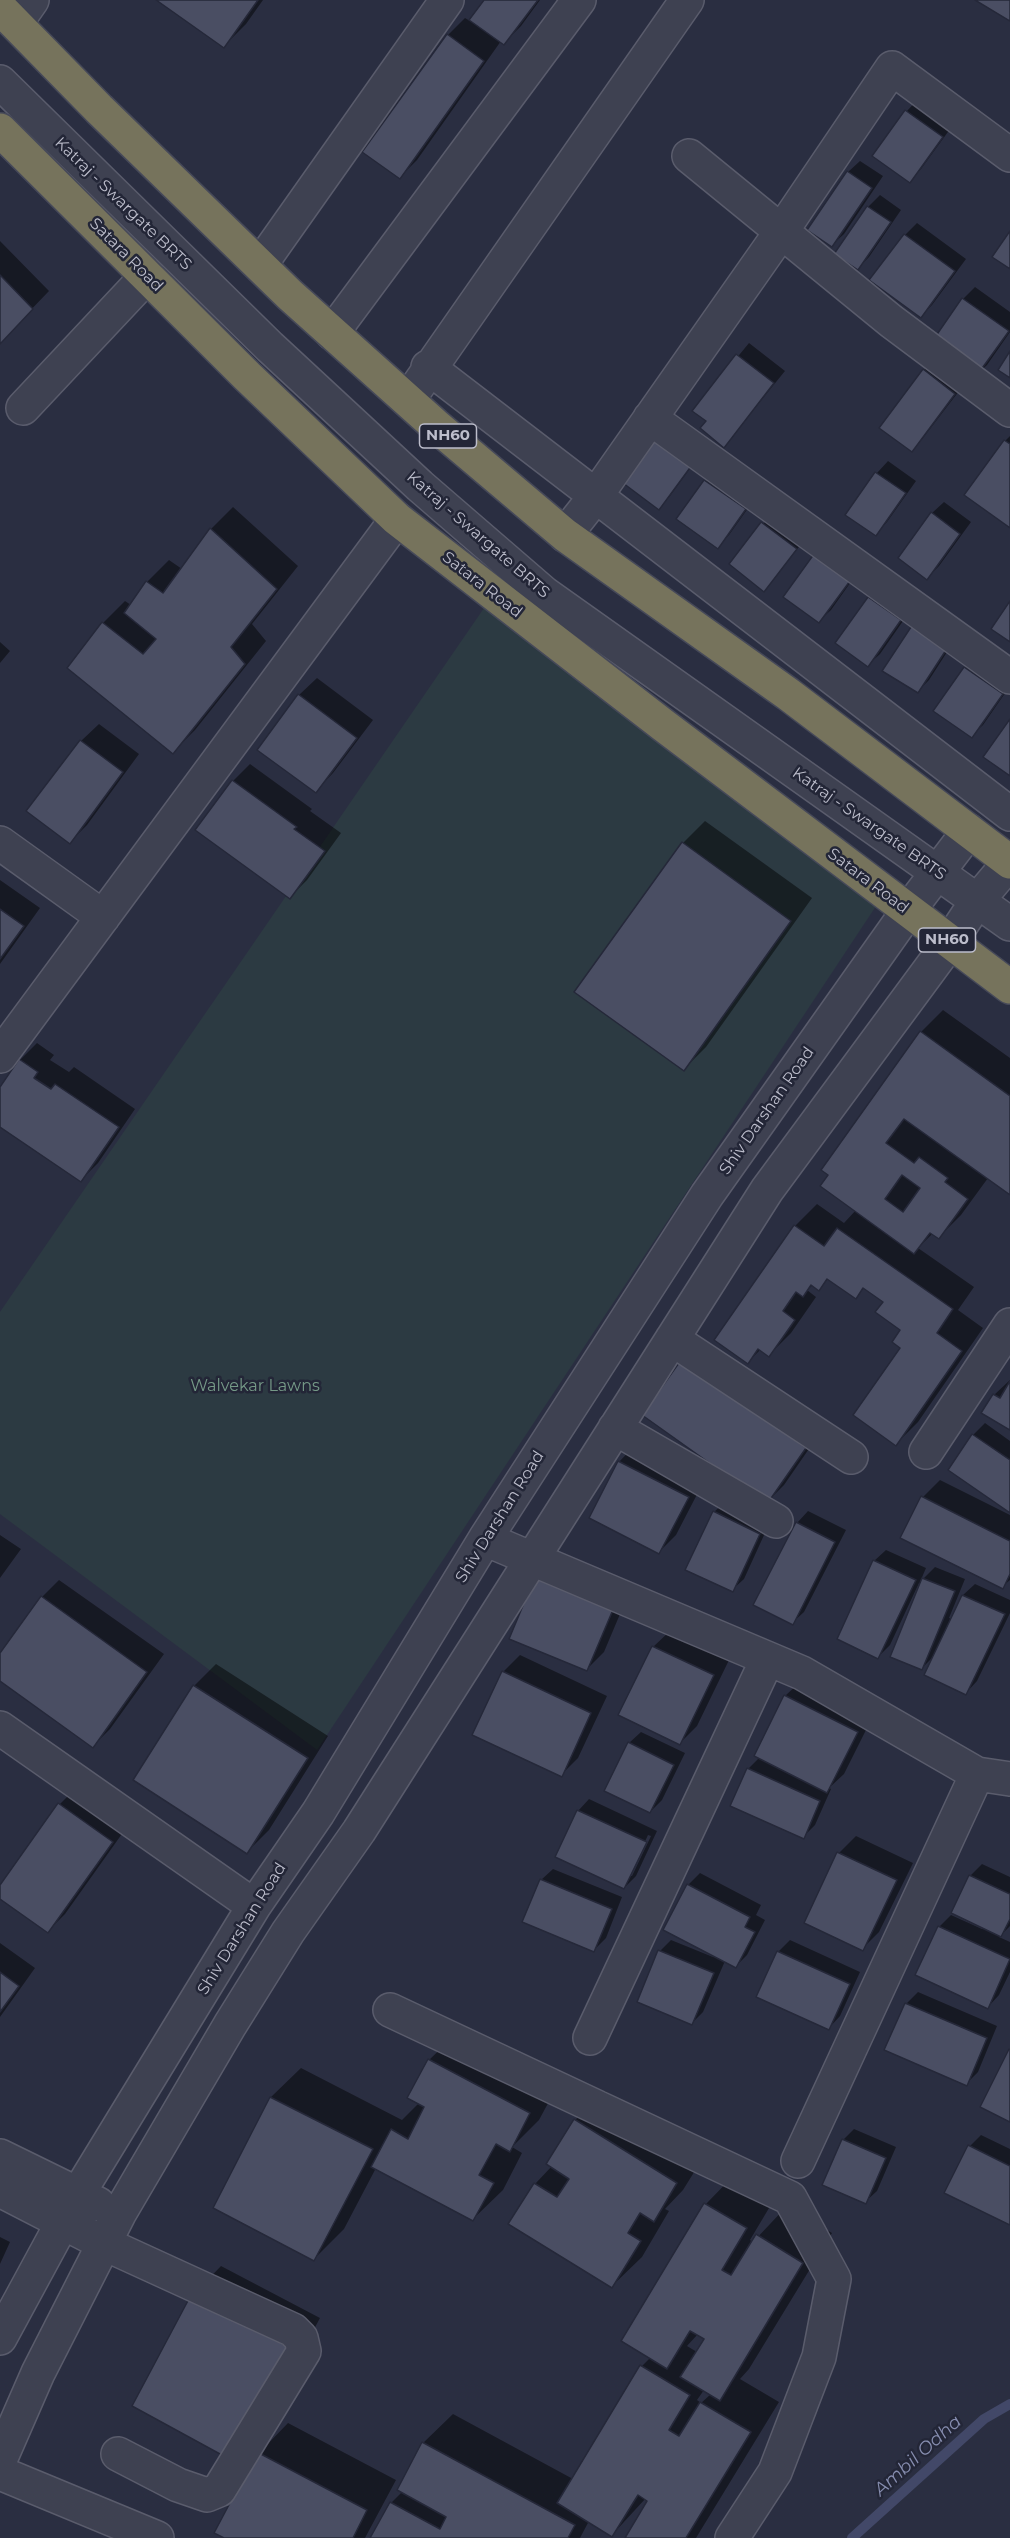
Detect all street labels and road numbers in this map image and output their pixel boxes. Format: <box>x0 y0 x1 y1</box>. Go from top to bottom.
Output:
street label: Katraj - Swargate BRTS <box>51 134 195 274</box>
street label: Satara Road <box>85 214 167 296</box>
road number: NH60 <box>420 424 476 448</box>
street label: Katraj - Swargate BRTS <box>403 468 553 602</box>
street label: Satara Road <box>438 548 526 622</box>
street label: Katraj - Swargate BRTS <box>789 764 949 884</box>
street label: Satara Road <box>824 844 912 918</box>
road number: NH60 <box>918 928 976 952</box>
street label: Shiv Darshan Road <box>716 1043 818 1179</box>
street label: Shiv Darshan Road <box>452 1448 548 1586</box>
street label: Shiv Darshan Road <box>194 1860 290 1998</box>

